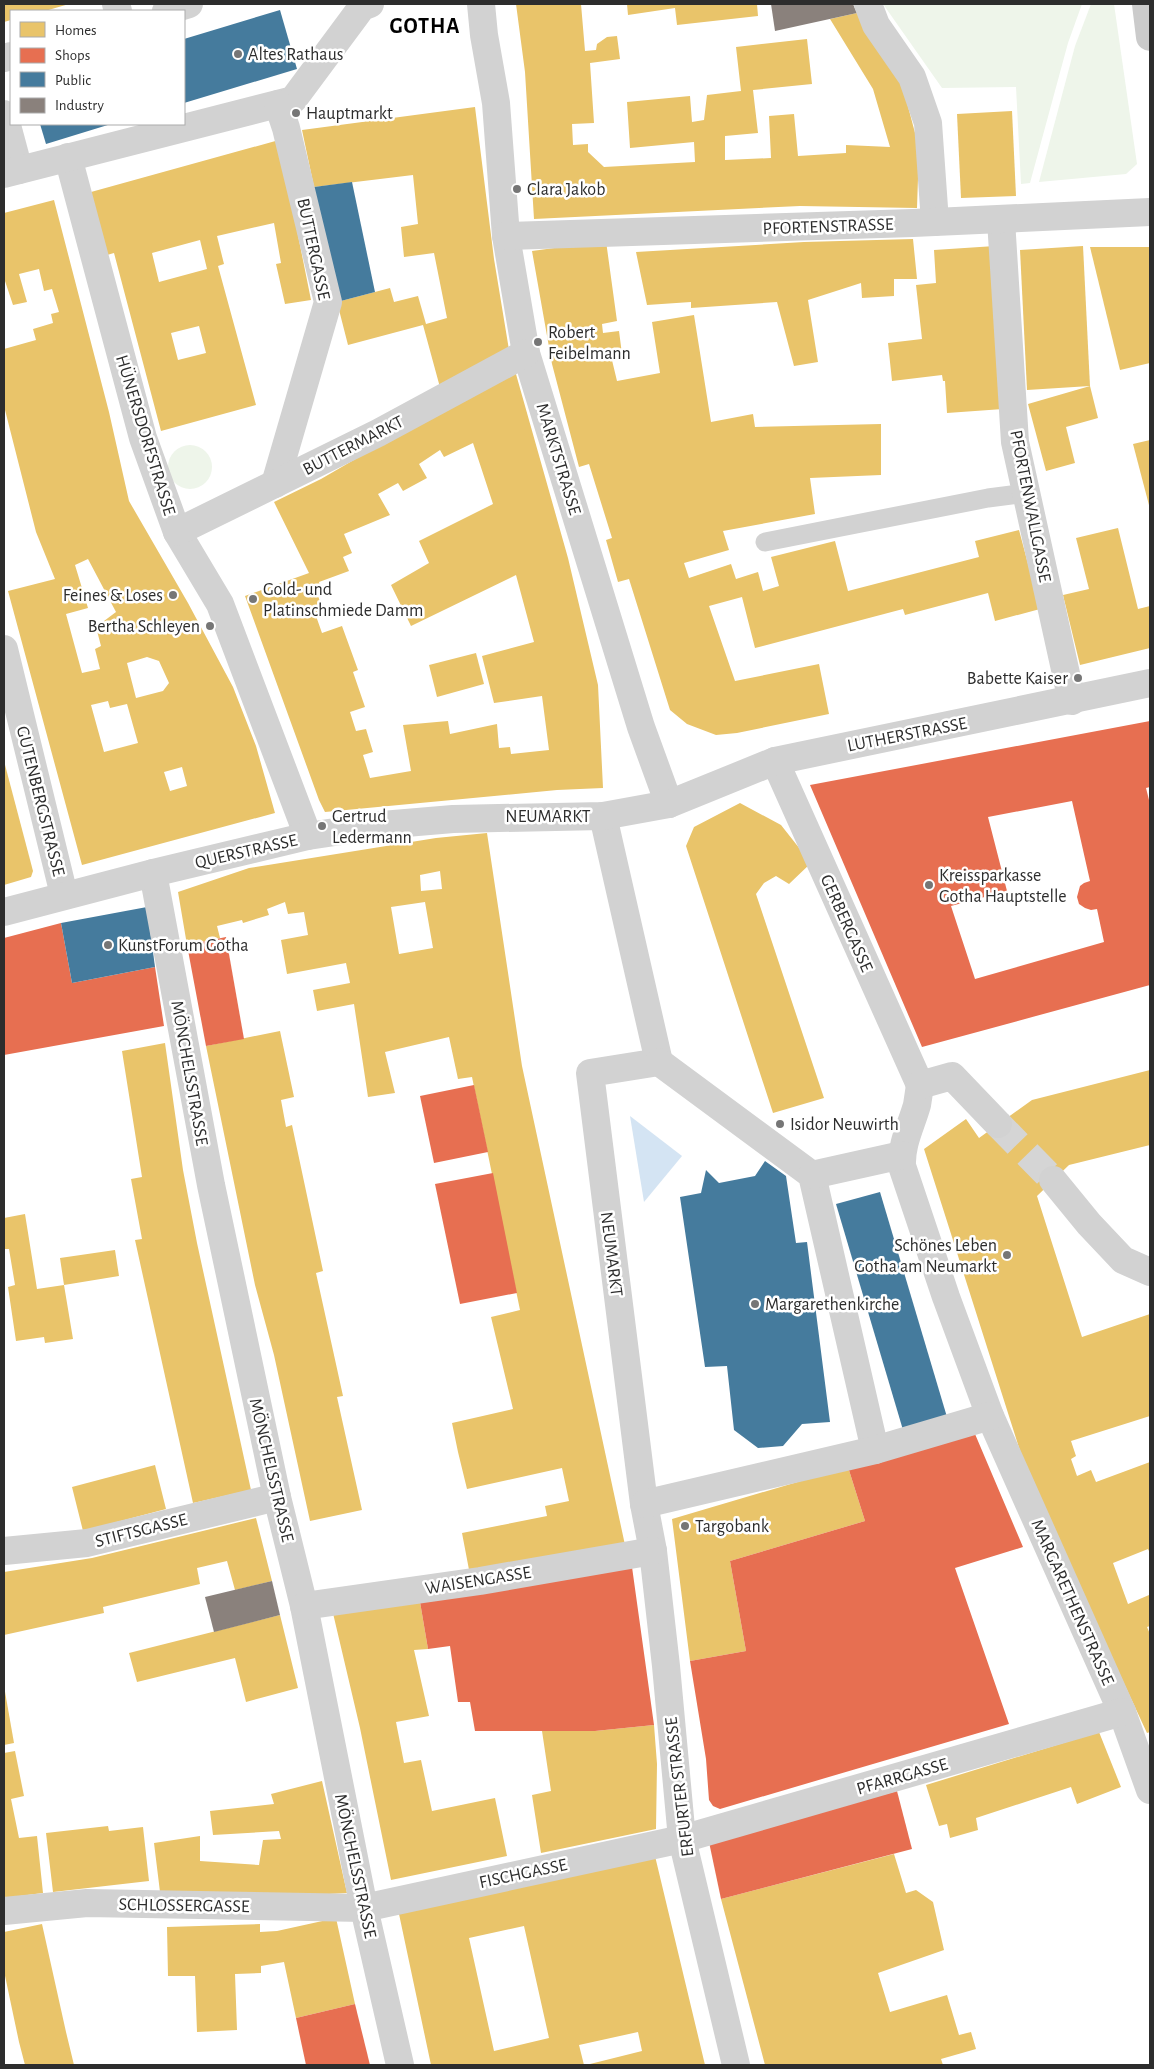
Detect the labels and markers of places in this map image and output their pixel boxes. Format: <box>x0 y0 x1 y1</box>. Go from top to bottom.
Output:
place label: Altes Rathaus <box>248 46 343 64</box>
marker: Altes Rathaus <box>232 48 244 60</box>
place label: Hauptmarkt <box>306 105 393 123</box>
marker: Hauptmarkt <box>290 107 302 119</box>
place label: Clara Jakob <box>527 181 605 199</box>
marker: Clara Jakob <box>511 183 523 195</box>
place label: Robert Feibelmann <box>548 324 631 363</box>
marker: Robert Feibelmann <box>532 336 544 348</box>
place label: Gold- und Platinschmiede Damm <box>263 581 423 620</box>
place label: Feines & Loses <box>63 587 163 605</box>
marker: Feines & Loses <box>167 589 179 601</box>
marker: Gold- und Platinschmiede Damm <box>247 593 259 605</box>
place label: Bertha Schleyen <box>88 618 200 636</box>
marker: Bertha Schleyen <box>204 620 216 632</box>
place label: Babette Kaiser <box>967 670 1068 688</box>
marker: Babette Kaiser <box>1072 672 1084 684</box>
place label: Gertrud Ledermann <box>332 808 412 847</box>
marker: Gertrud Ledermann <box>316 820 328 832</box>
place label: Kreissparkasse Gotha Hauptstelle <box>939 867 1067 906</box>
marker: Kreissparkasse Gotha Hauptstelle <box>923 879 935 891</box>
place label: KunstForum Gotha <box>118 937 249 955</box>
marker: KunstForum Gotha <box>102 939 114 951</box>
place label: Isidor Neuwirth <box>790 1116 899 1134</box>
marker: Isidor Neuwirth <box>774 1118 786 1130</box>
place label: Schönes Leben Gotha am Neumarkt <box>854 1237 997 1276</box>
marker: Schönes Leben Gotha am Neumarkt <box>1001 1249 1013 1261</box>
place label: Margarethenkirche <box>765 1296 899 1314</box>
marker: Margarethenkirche <box>749 1298 761 1310</box>
place label: Targobank <box>695 1518 770 1536</box>
marker: Targobank <box>679 1520 691 1532</box>

